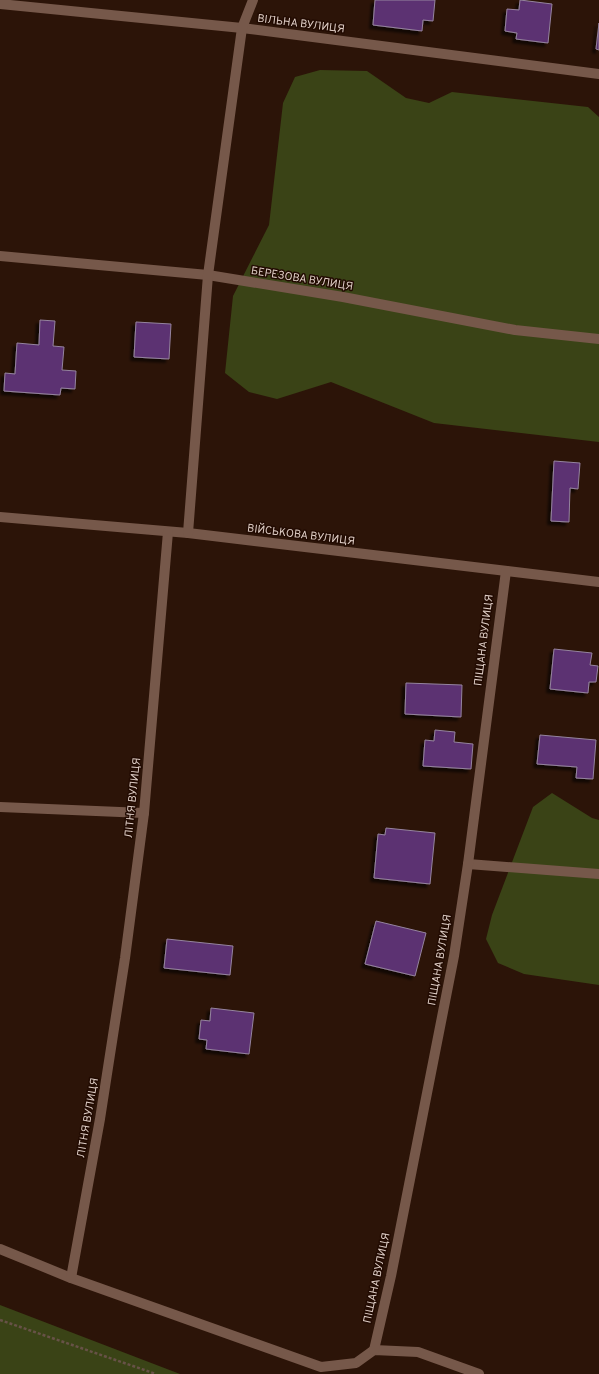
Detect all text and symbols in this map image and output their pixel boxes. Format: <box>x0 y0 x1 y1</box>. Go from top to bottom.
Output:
street label: ВІЛЬНА ВУЛИЦЯ <box>256 12 346 36</box>
street label: БЕРЕЗОВА ВУЛИЦЯ <box>250 264 354 294</box>
street label: ВІЙСЬКОВА ВУЛИЦЯ <box>246 520 356 549</box>
street label: ПІЩАНА ВУЛИЦЯ <box>471 593 497 687</box>
street label: ЛІТНЯ ВУЛИЦЯ <box>122 757 144 839</box>
street label: ПІЩАНА ВУЛИЦЯ <box>425 913 455 1007</box>
street label: ЛІТНЯ ВУЛИЦЯ <box>74 1077 102 1159</box>
street label: ПІЩАНА ВУЛИЦЯ <box>361 1231 393 1325</box>

